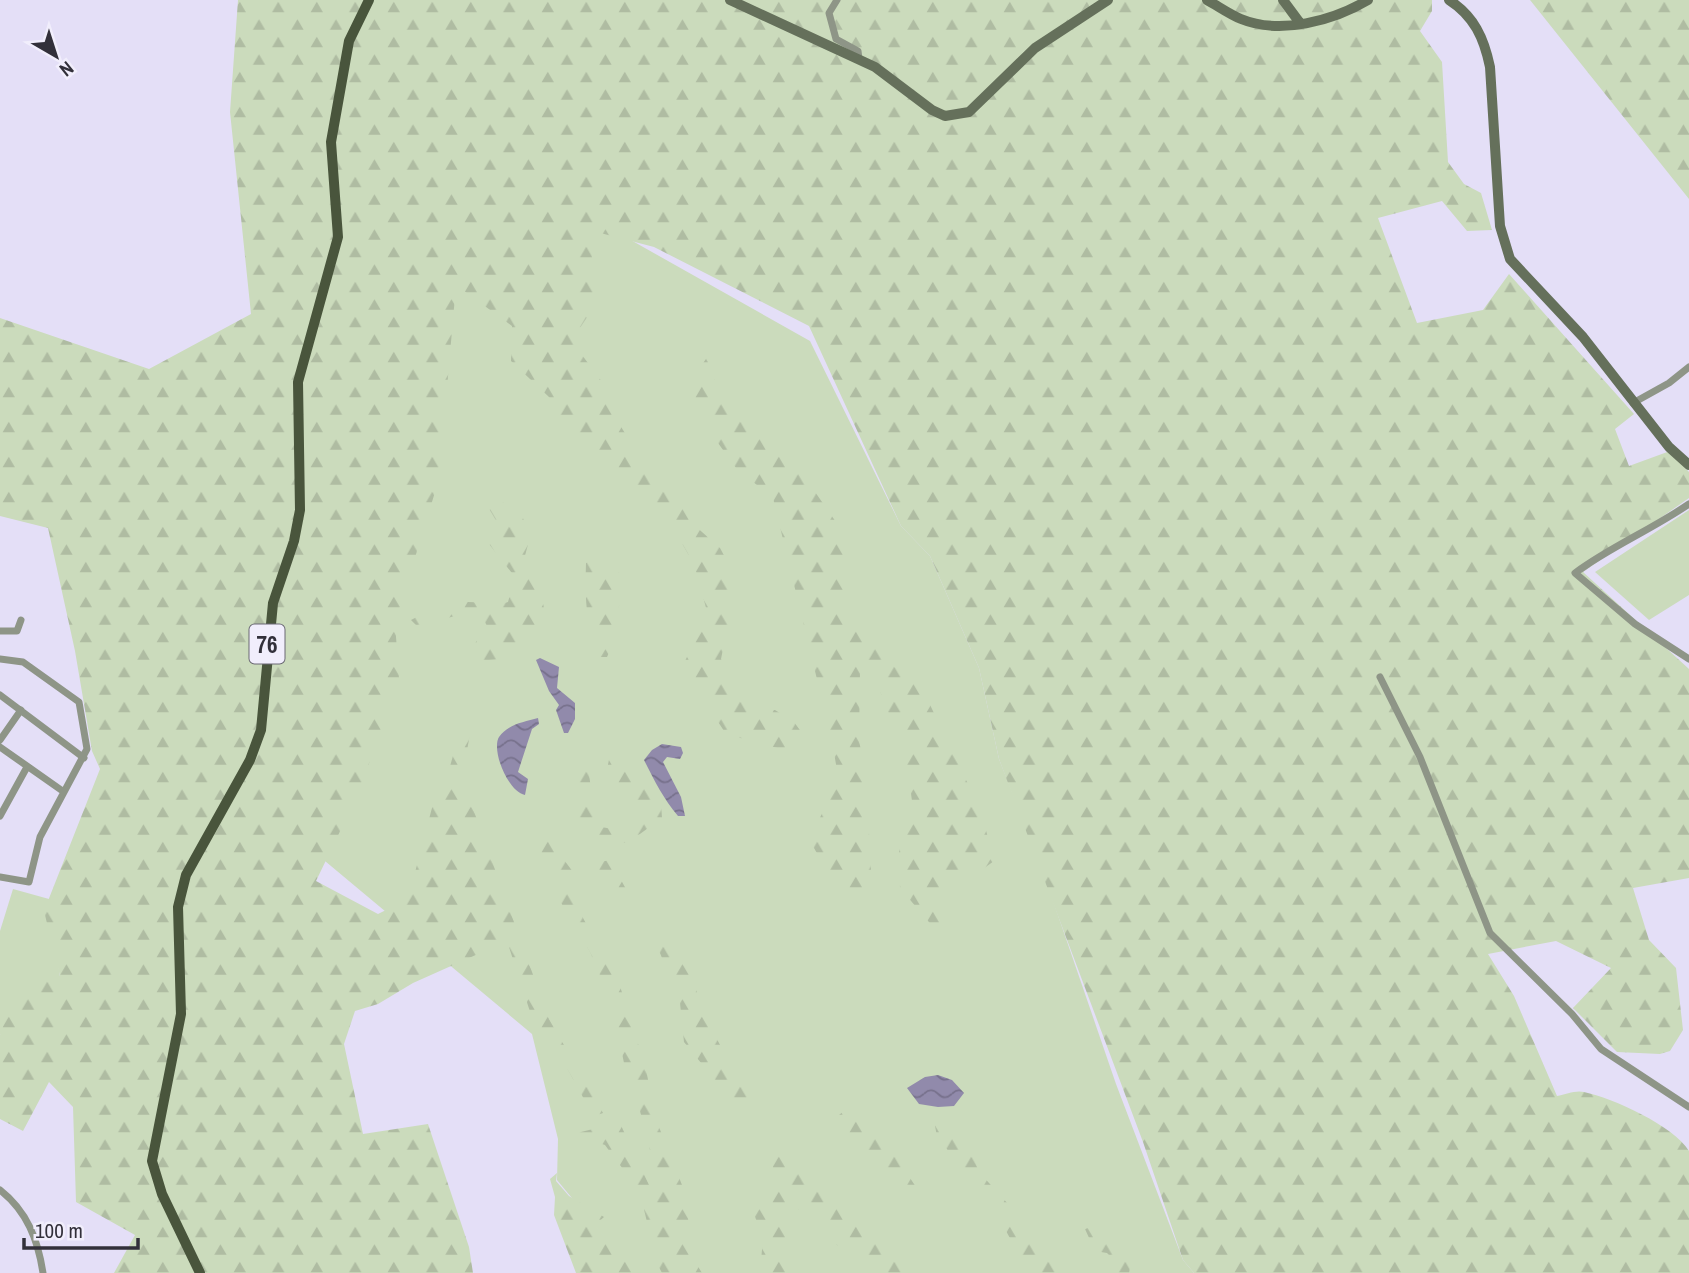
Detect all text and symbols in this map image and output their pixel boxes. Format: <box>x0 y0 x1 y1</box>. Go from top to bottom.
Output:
north arrow <box>21 21 91 91</box>
text: N <box>54 56 79 83</box>
road number: 76 <box>250 624 284 664</box>
scale bar <box>24 1206 138 1250</box>
text: 100 m <box>35 1216 83 1245</box>

